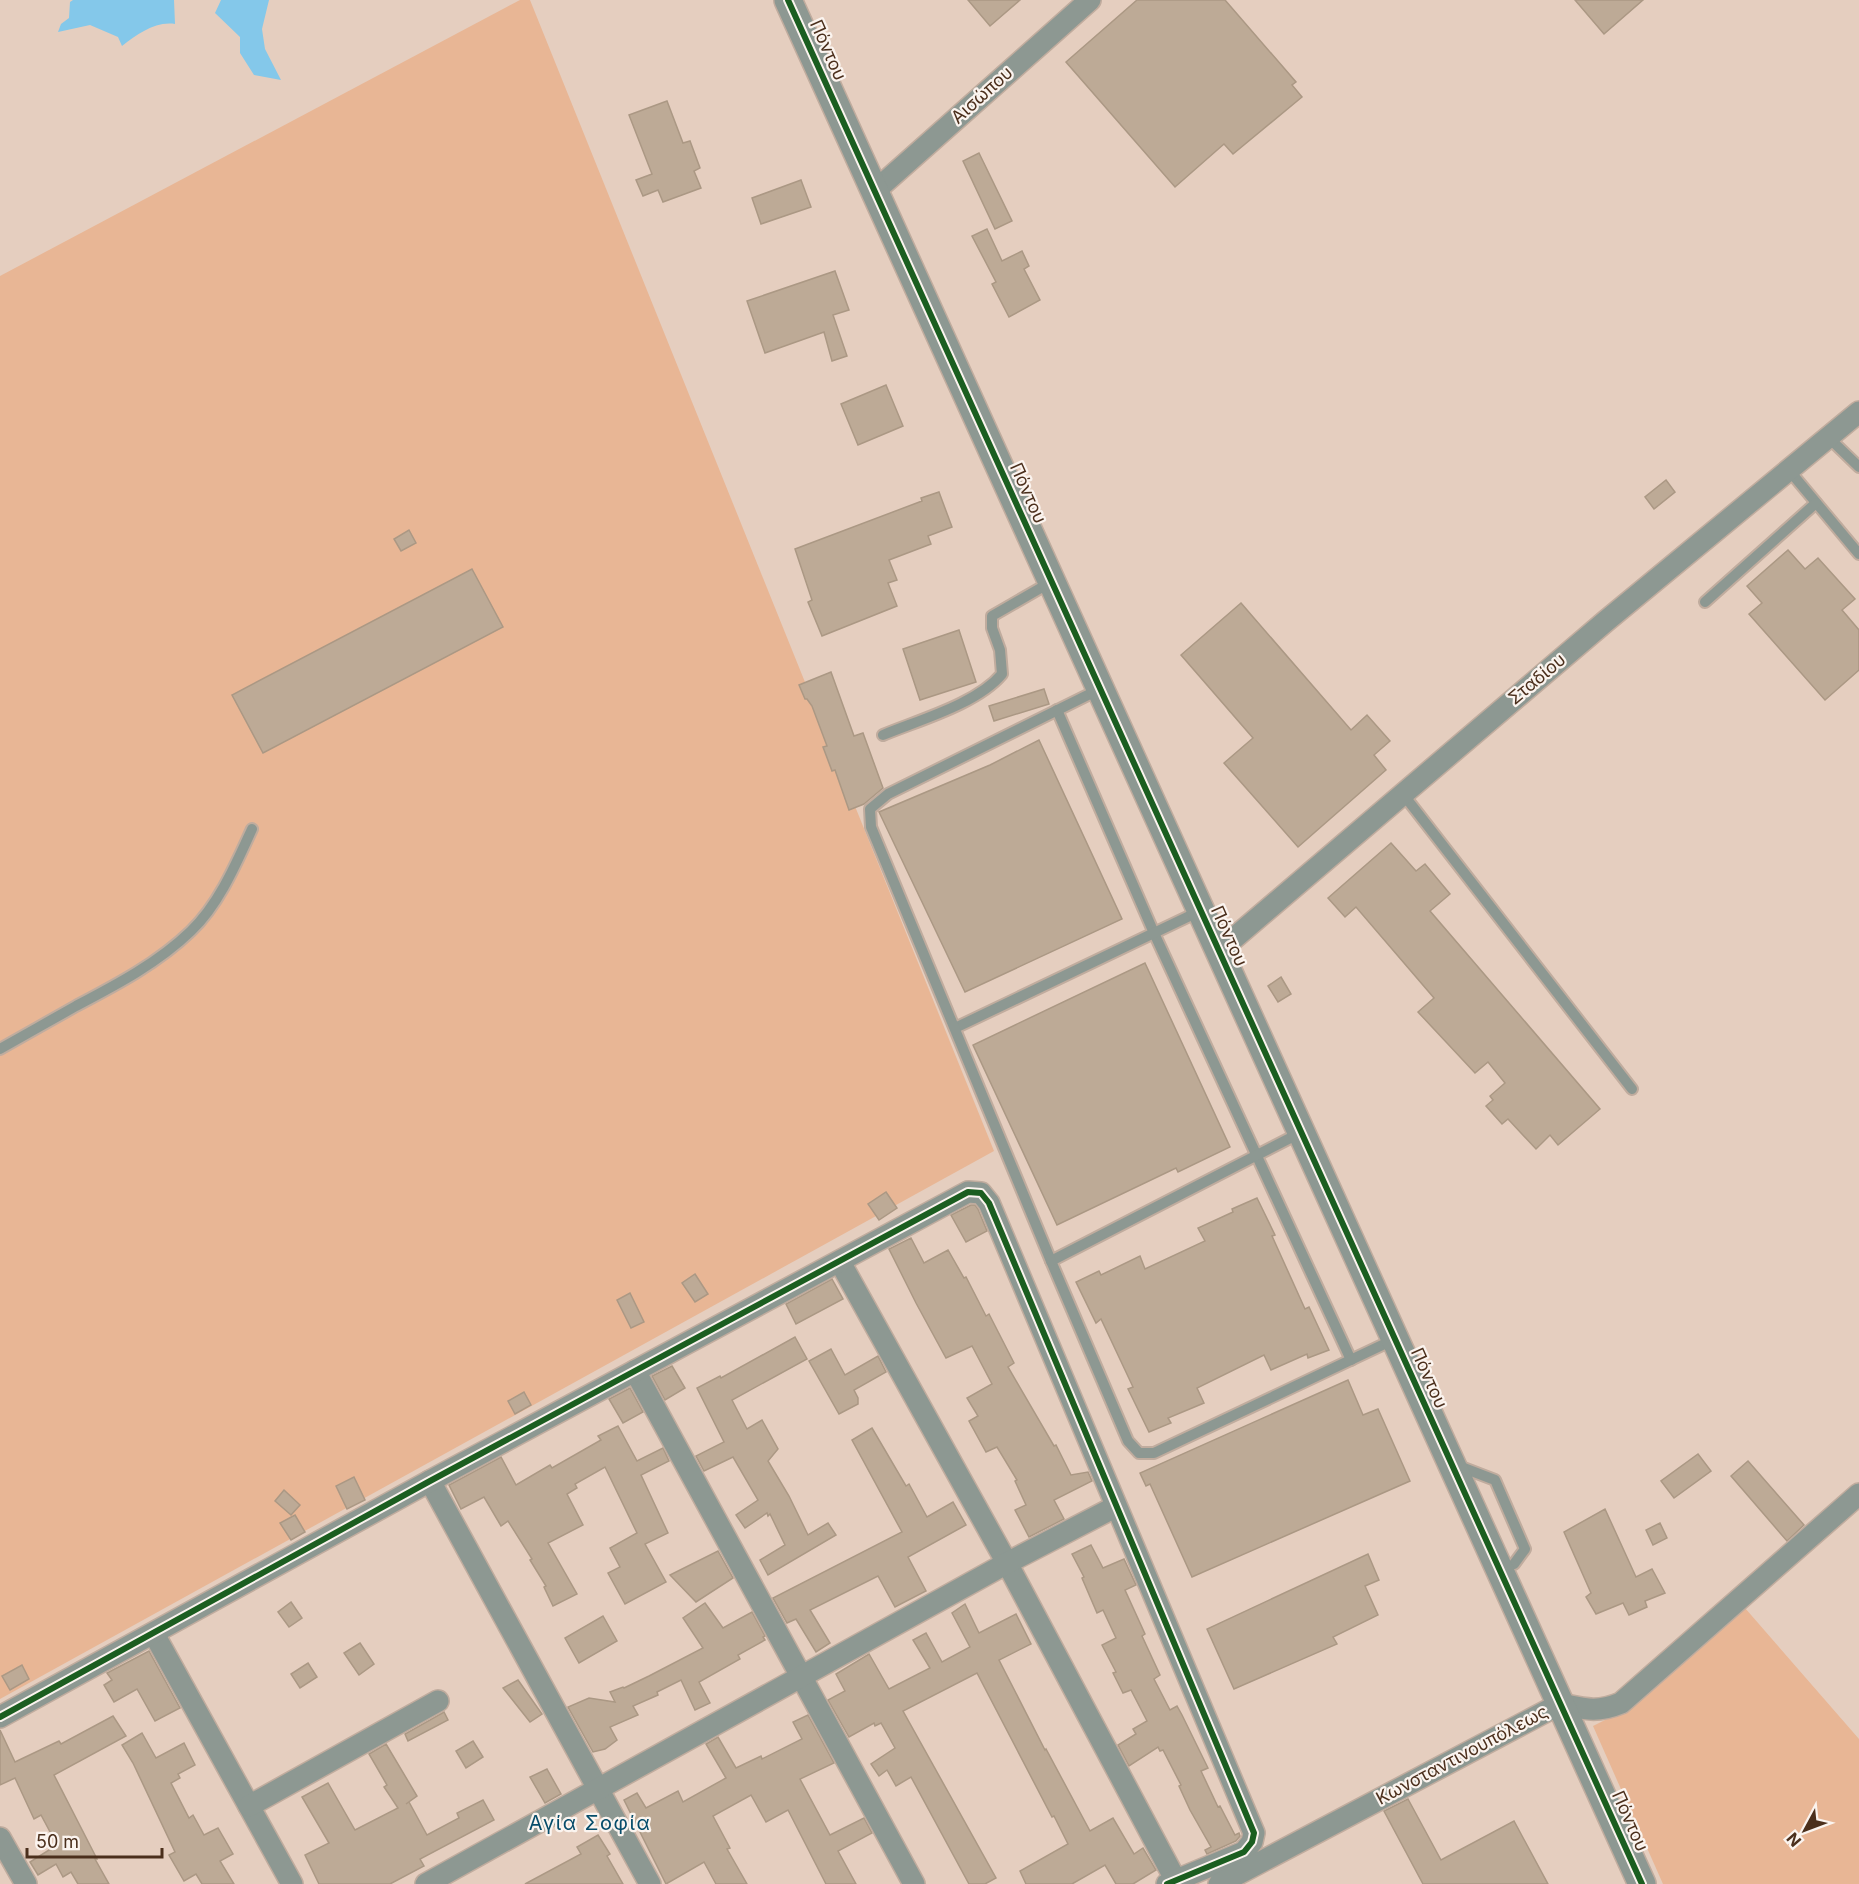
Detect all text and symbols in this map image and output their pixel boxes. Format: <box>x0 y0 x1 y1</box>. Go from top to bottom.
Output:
street label: Πόντου <box>806 16 851 83</box>
street label: Αισώπου <box>947 62 1017 128</box>
street label: Πόντου <box>1006 459 1051 526</box>
street label: Σταδίου <box>1504 649 1570 709</box>
street label: Πόντου <box>1207 902 1252 969</box>
street label: Πόντου <box>1407 1344 1452 1411</box>
street label: Κωνσταντινουπόλεως <box>1372 1700 1551 1809</box>
street label: Πόντου <box>1608 1787 1653 1854</box>
north arrow <box>1775 1800 1835 1860</box>
district label: Αγία Σοφία <box>529 1811 651 1835</box>
scale bar <box>27 1821 162 1859</box>
text: N <box>1782 1829 1805 1851</box>
text: 50 m <box>36 1831 79 1852</box>

